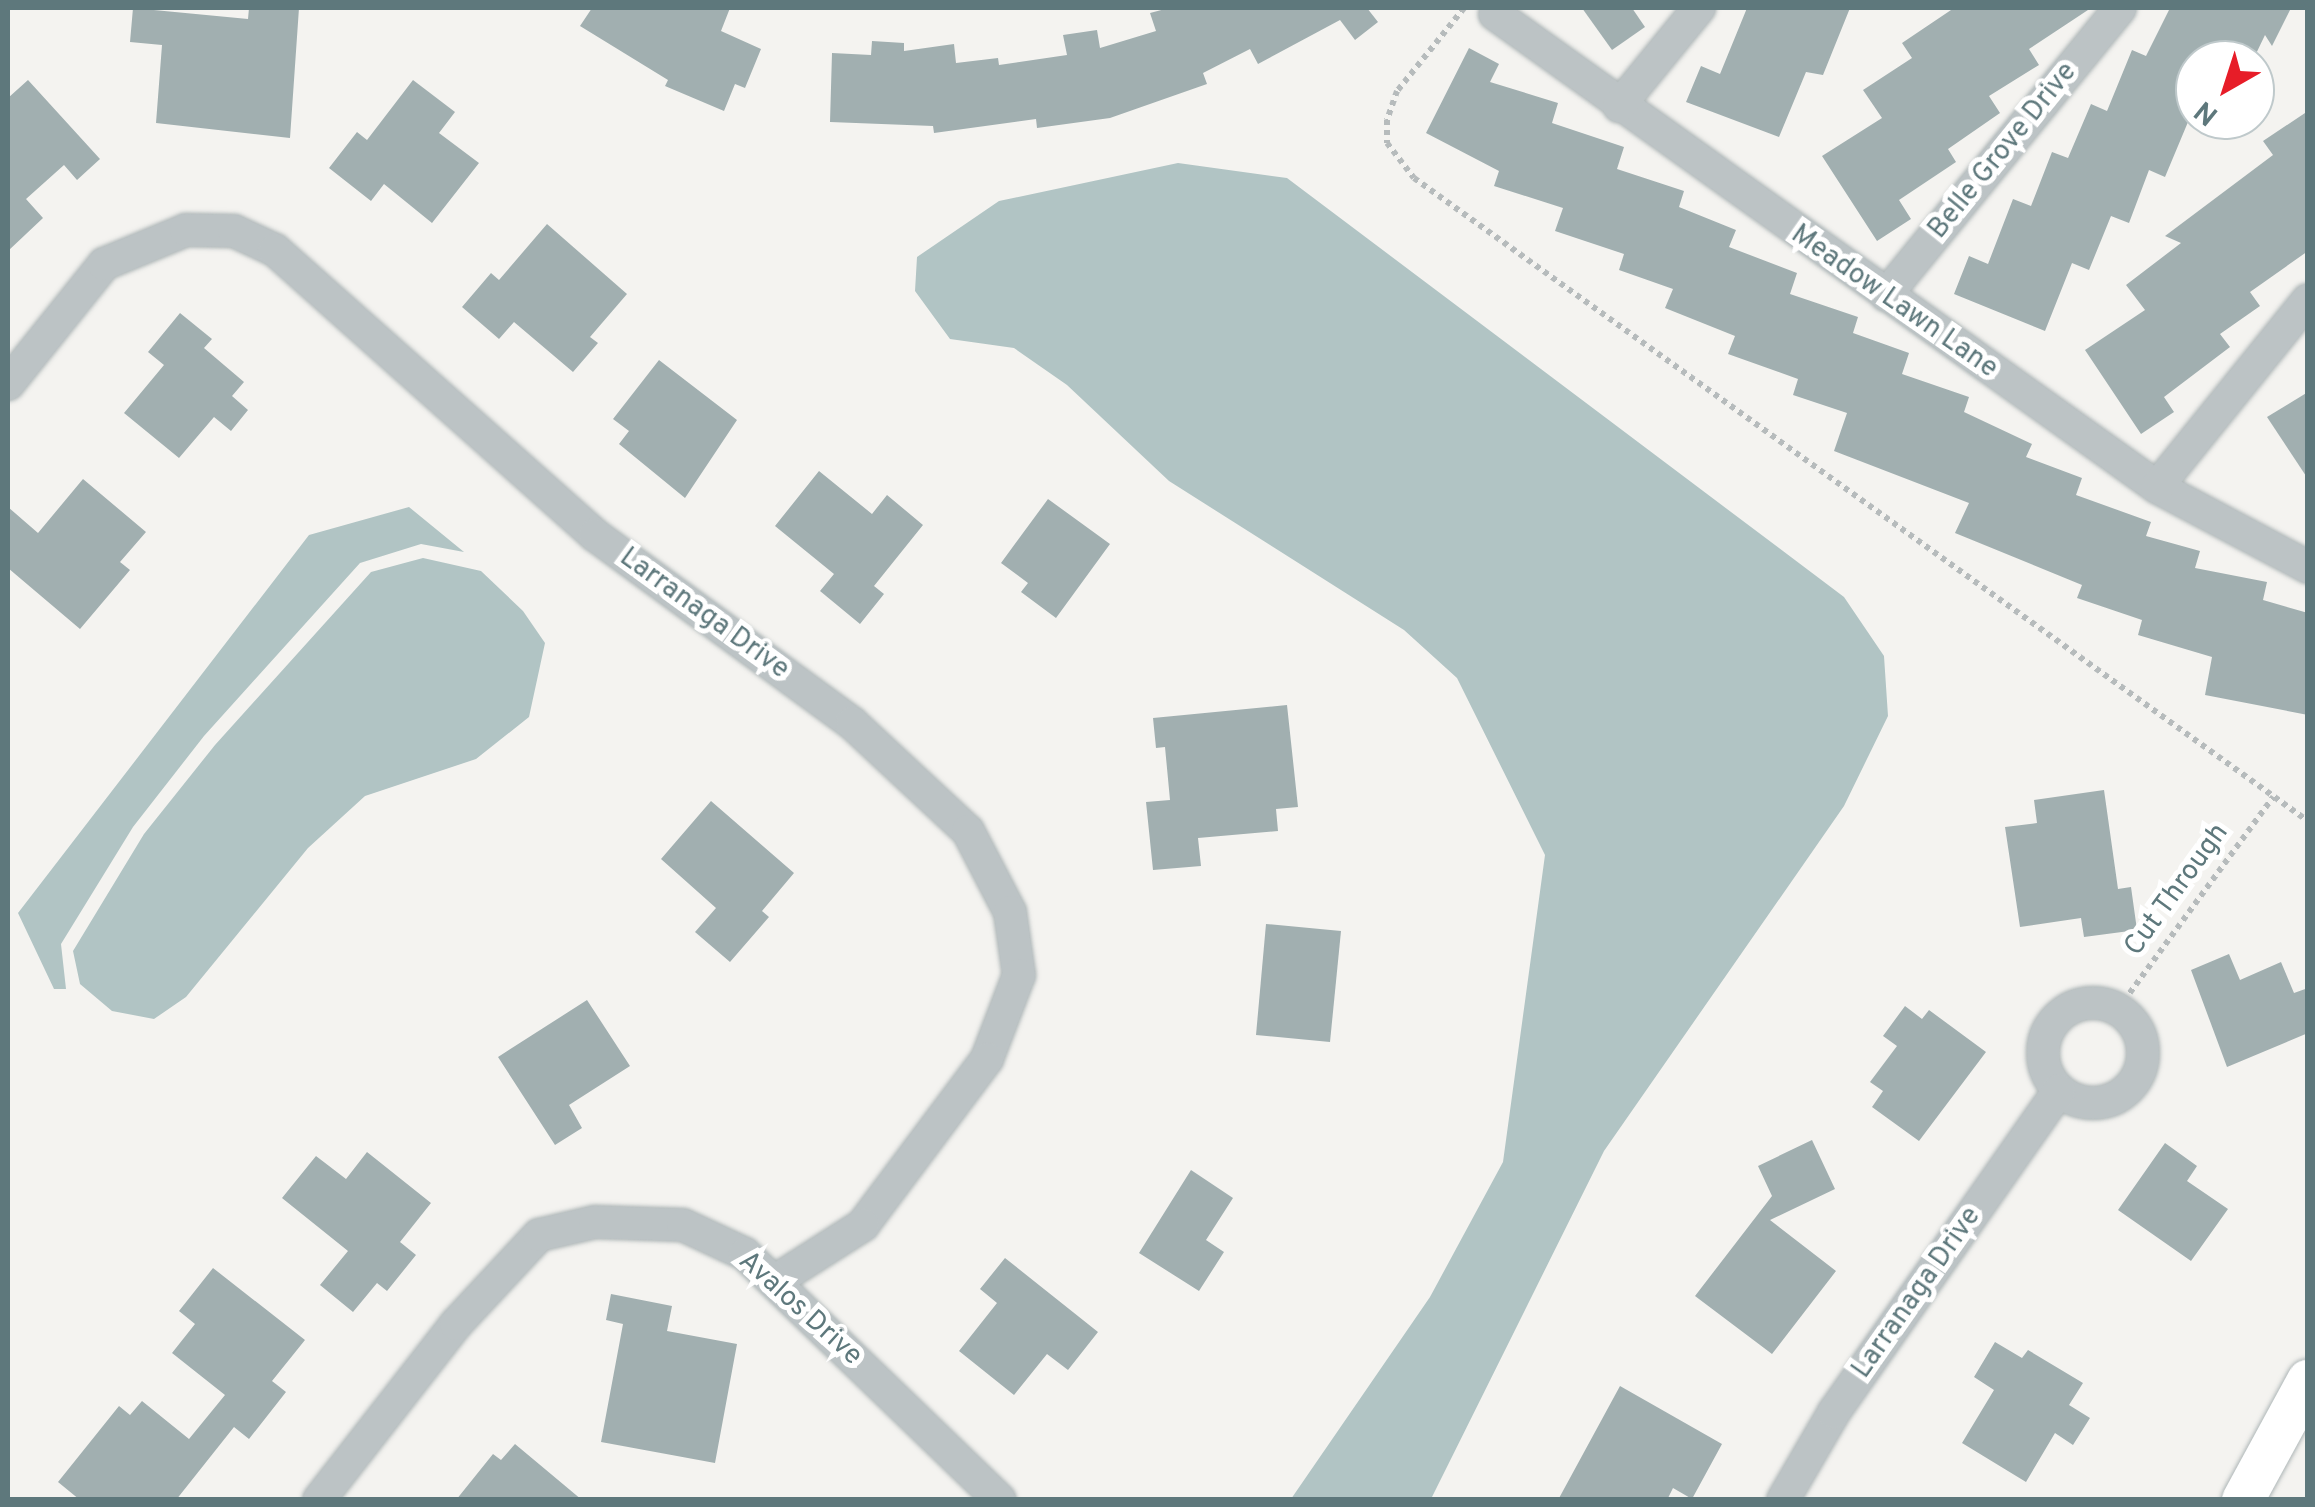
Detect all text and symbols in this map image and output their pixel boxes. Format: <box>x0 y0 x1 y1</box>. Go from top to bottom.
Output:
north arrow <box>2175 40 2275 140</box>
street label: Belle Grove Drive <box>1922 56 2084 246</box>
text: N <box>2188 91 2227 132</box>
street label: Meadow Lawn Lane <box>1784 218 2004 386</box>
street label: Larranaga Drive <box>613 541 795 687</box>
street label: Cut Through <box>2117 817 2237 963</box>
street label: Larranaga Drive <box>1845 1201 1989 1385</box>
street label: Avalos Drive <box>731 1245 869 1373</box>

